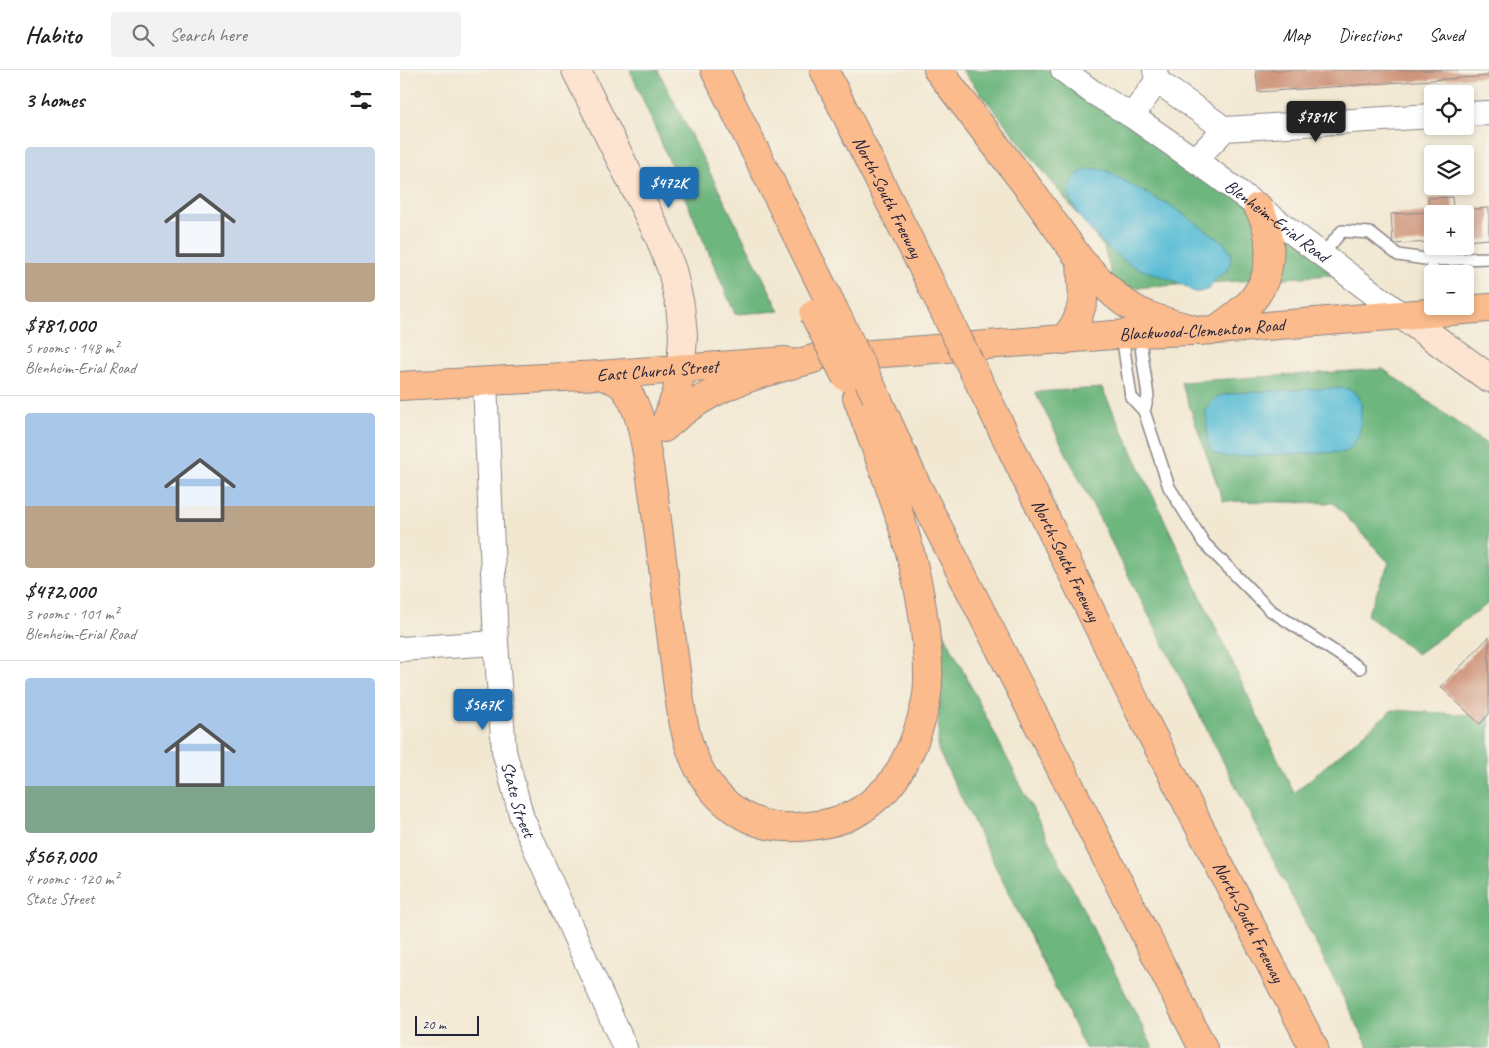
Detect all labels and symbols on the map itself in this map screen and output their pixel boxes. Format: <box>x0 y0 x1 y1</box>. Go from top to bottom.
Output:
pin: $781K <box>1281 100 1351 143</box>
street label: North-South Freeway <box>848 133 928 263</box>
pin: $472K <box>634 166 704 209</box>
street label: Blenheim-Erial Road <box>1220 175 1336 269</box>
street label: Blackwood-Clementon Road <box>1118 313 1288 346</box>
street label: East Church Street <box>596 355 722 386</box>
street label: North-South Freeway <box>1027 496 1106 627</box>
pin: $567K <box>448 688 518 731</box>
street label: State Street <box>496 759 541 843</box>
street label: North-South Freeway <box>1208 858 1290 988</box>
scale bar <box>415 1013 479 1036</box>

